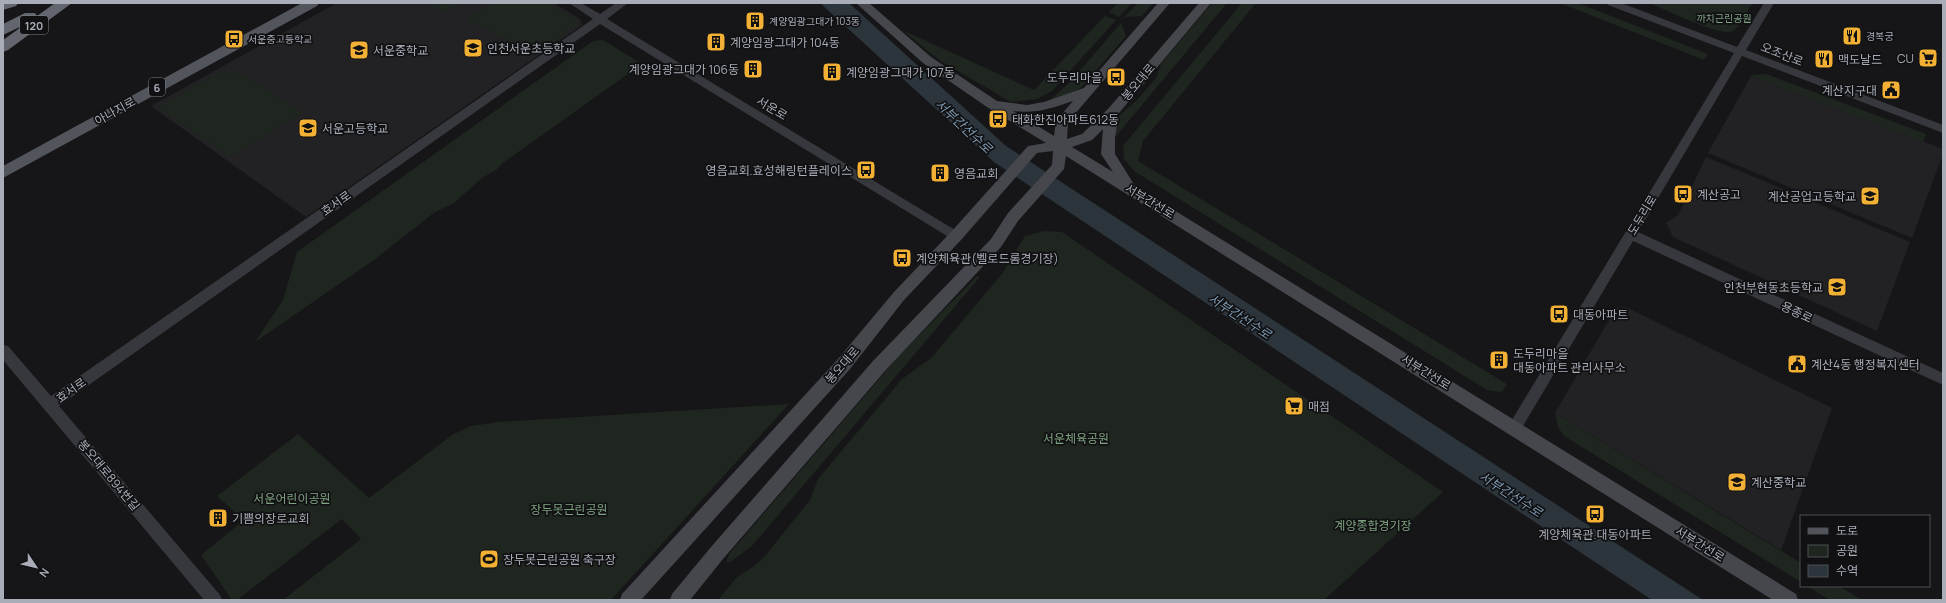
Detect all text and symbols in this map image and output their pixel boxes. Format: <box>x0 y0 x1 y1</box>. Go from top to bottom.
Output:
building icon: 계양임광그대가 103동 <box>744 10 766 32</box>
park label: 까치근린공원 <box>1696 11 1752 25</box>
place label: 계양임광그대가 103동 <box>769 14 860 28</box>
road number: 120 <box>20 16 48 34</box>
restaurant icon: 경복궁 <box>1841 25 1863 47</box>
bus stop icon: 서운중고등학교 <box>223 28 245 50</box>
place label: 경복궁 <box>1866 29 1894 43</box>
building icon: 계양임광그대가 104동 <box>705 31 727 53</box>
place label: 서운중고등학교 <box>248 32 312 46</box>
place label: 계양임광그대가 104동 <box>730 34 840 51</box>
school or university icon: 인천서운초등학교 <box>462 37 484 59</box>
street label: 오조산로 <box>1758 38 1806 70</box>
school or university icon: 서운중학교 <box>348 39 370 61</box>
place label: 인천서운초등학교 <box>487 40 575 57</box>
place label: 서운중학교 <box>373 42 428 59</box>
supermarket icon: CU <box>1917 47 1939 69</box>
restaurant icon: 맥도날드 <box>1813 48 1835 70</box>
place label: CU <box>1897 50 1914 67</box>
place label: 맥도날드 <box>1838 51 1882 68</box>
building icon: 계양임광그대가 106동 <box>742 58 764 80</box>
street label: 봉오대로 <box>1117 60 1159 104</box>
place label: 계양임광그대가 106동 <box>629 61 739 78</box>
building icon: 계양임광그대가 107동 <box>821 61 843 83</box>
place label: 계양임광그대가 107동 <box>846 64 955 81</box>
bus stop icon: 도두리마을 <box>1105 66 1127 88</box>
place label: 도두리마을 <box>1047 69 1102 86</box>
road number: 6 <box>149 78 165 96</box>
public building icon: 계산지구대 <box>1880 79 1902 101</box>
place label: 계산지구대 <box>1822 82 1877 99</box>
street label: 서운로 <box>753 92 791 124</box>
street label: 아나지로 <box>92 93 138 129</box>
water label: 서부간선수로 <box>932 95 997 158</box>
bus stop icon: 태화한진아파트612동 <box>987 108 1009 130</box>
place label: 태화한진아파트612동 <box>1012 111 1119 128</box>
school or university icon: 서운고등학교 <box>297 117 319 139</box>
place label: 서운고등학교 <box>322 120 388 137</box>
bus stop icon: 영음교회.효성해링턴플레이스 <box>855 159 877 181</box>
place label: 영음교회.효성해링턴플레이스 <box>705 162 852 179</box>
building icon: 영음교회 <box>929 162 951 184</box>
place label: 영음교회 <box>954 165 998 182</box>
street label: 서부간선로 <box>1122 179 1178 223</box>
bus stop icon: 계산공고 <box>1672 183 1694 205</box>
school or university icon: 계산공업고등학교 <box>1859 185 1881 207</box>
place label: 계산공고 <box>1697 186 1741 203</box>
street label: 효서로 <box>318 187 354 219</box>
place label: 계산공업고등학교 <box>1768 188 1856 205</box>
street label: 도두리로 <box>1623 192 1661 238</box>
bus stop icon: 계양체육관(벨로드롬경기장) <box>891 247 913 269</box>
place label: 계양체육관(벨로드롬경기장) <box>916 250 1059 267</box>
school or university icon: 인천부현동초등학교 <box>1826 276 1848 298</box>
place label: 인천부현동초등학교 <box>1724 279 1823 296</box>
water label: 서부간선수로 <box>1205 289 1276 344</box>
street label: 용종로 <box>1778 297 1816 327</box>
bus stop icon: 대동아파트 <box>1548 303 1570 325</box>
place label: 대동아파트 <box>1573 306 1628 323</box>
street label: 봉오대로 <box>821 343 863 387</box>
place label: 도두리마을 대동아파트 관리사무소 <box>1513 345 1626 376</box>
building icon: 도두리마을 대동아파트 관리사무소 <box>1488 349 1510 371</box>
street label: 서부간선로 <box>1398 350 1454 394</box>
public building icon: 계산4동 행정복지센터 <box>1786 353 1808 375</box>
place label: 계산4동 행정복지센터 <box>1811 356 1920 373</box>
street label: 효서로 <box>53 374 89 406</box>
supermarket icon: 매점 <box>1283 395 1305 417</box>
place label: 매점 <box>1308 398 1330 415</box>
park label: 서운체육공원 <box>1043 430 1109 447</box>
street label: 봉오대로894번길 <box>74 436 144 514</box>
water label: 서부간선수로 <box>1476 467 1547 522</box>
school or university icon: 계산중학교 <box>1726 471 1748 493</box>
place label: 계산중학교 <box>1751 474 1806 491</box>
park label: 서운어린이공원 <box>253 490 331 507</box>
park label: 장두못근린공원 <box>530 501 608 518</box>
bus stop icon: 계양체육관.대동아파트 <box>1584 503 1606 525</box>
building icon: 기쁨의장로교회 <box>207 507 229 529</box>
place label: 기쁨의장로교회 <box>232 510 309 527</box>
legend <box>1800 515 1930 587</box>
park label: 계양종합경기장 <box>1334 517 1412 534</box>
street label: 서부간선로 <box>1672 522 1728 566</box>
text: 도로 <box>1836 522 1858 539</box>
place label: 계양체육관.대동아파트 <box>1538 526 1652 543</box>
text: 공원 <box>1836 542 1858 559</box>
north arrow <box>16 547 56 587</box>
sports icon: 장두못근린공원 축구장 <box>478 548 500 570</box>
place label: 장두못근린공원 축구장 <box>503 551 616 568</box>
text: 수역 <box>1836 562 1858 579</box>
text: N <box>36 565 53 581</box>

